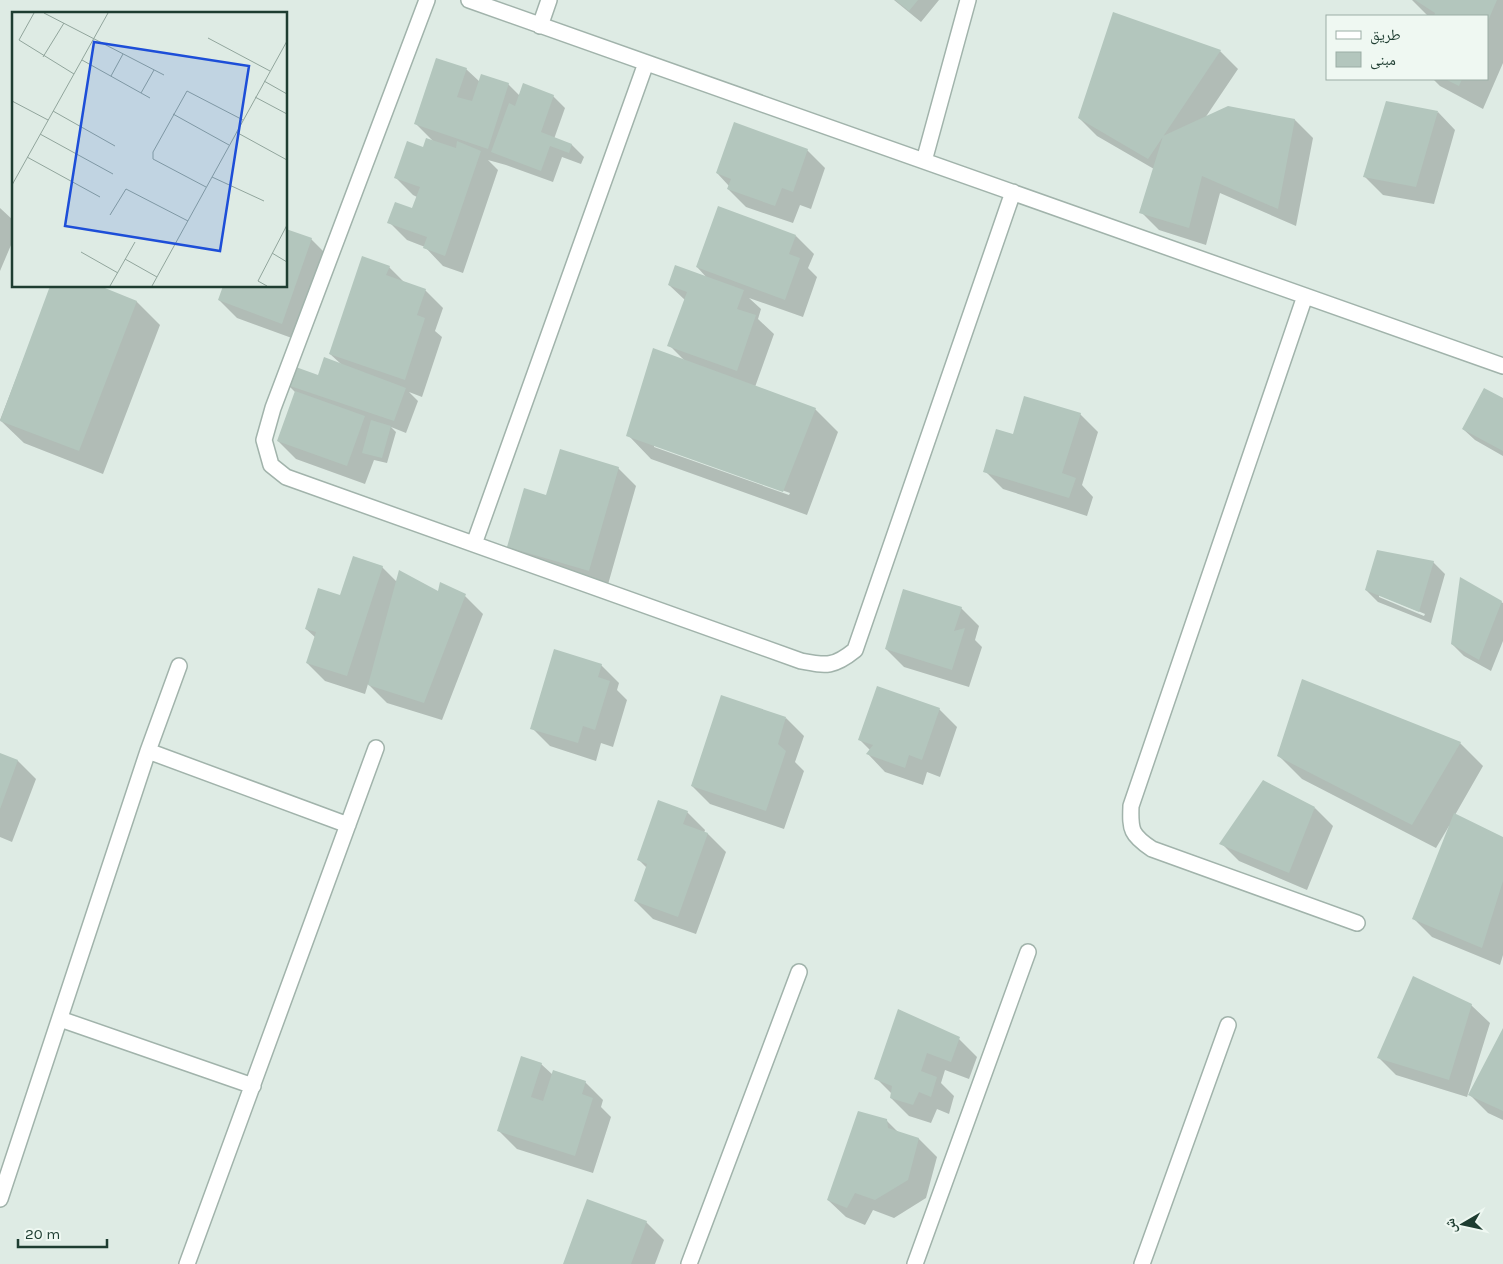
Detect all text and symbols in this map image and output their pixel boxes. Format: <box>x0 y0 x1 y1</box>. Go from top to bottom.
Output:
inset map <box>12 12 288 288</box>
legend <box>1326 15 1488 80</box>
text: طريق <box>1370 26 1401 45</box>
text: مبنى <box>1370 51 1396 70</box>
north arrow <box>1438 1199 1488 1249</box>
scale bar <box>18 1216 106 1248</box>
text: ش <box>1441 1217 1460 1235</box>
text: 20 m <box>25 1225 60 1243</box>

